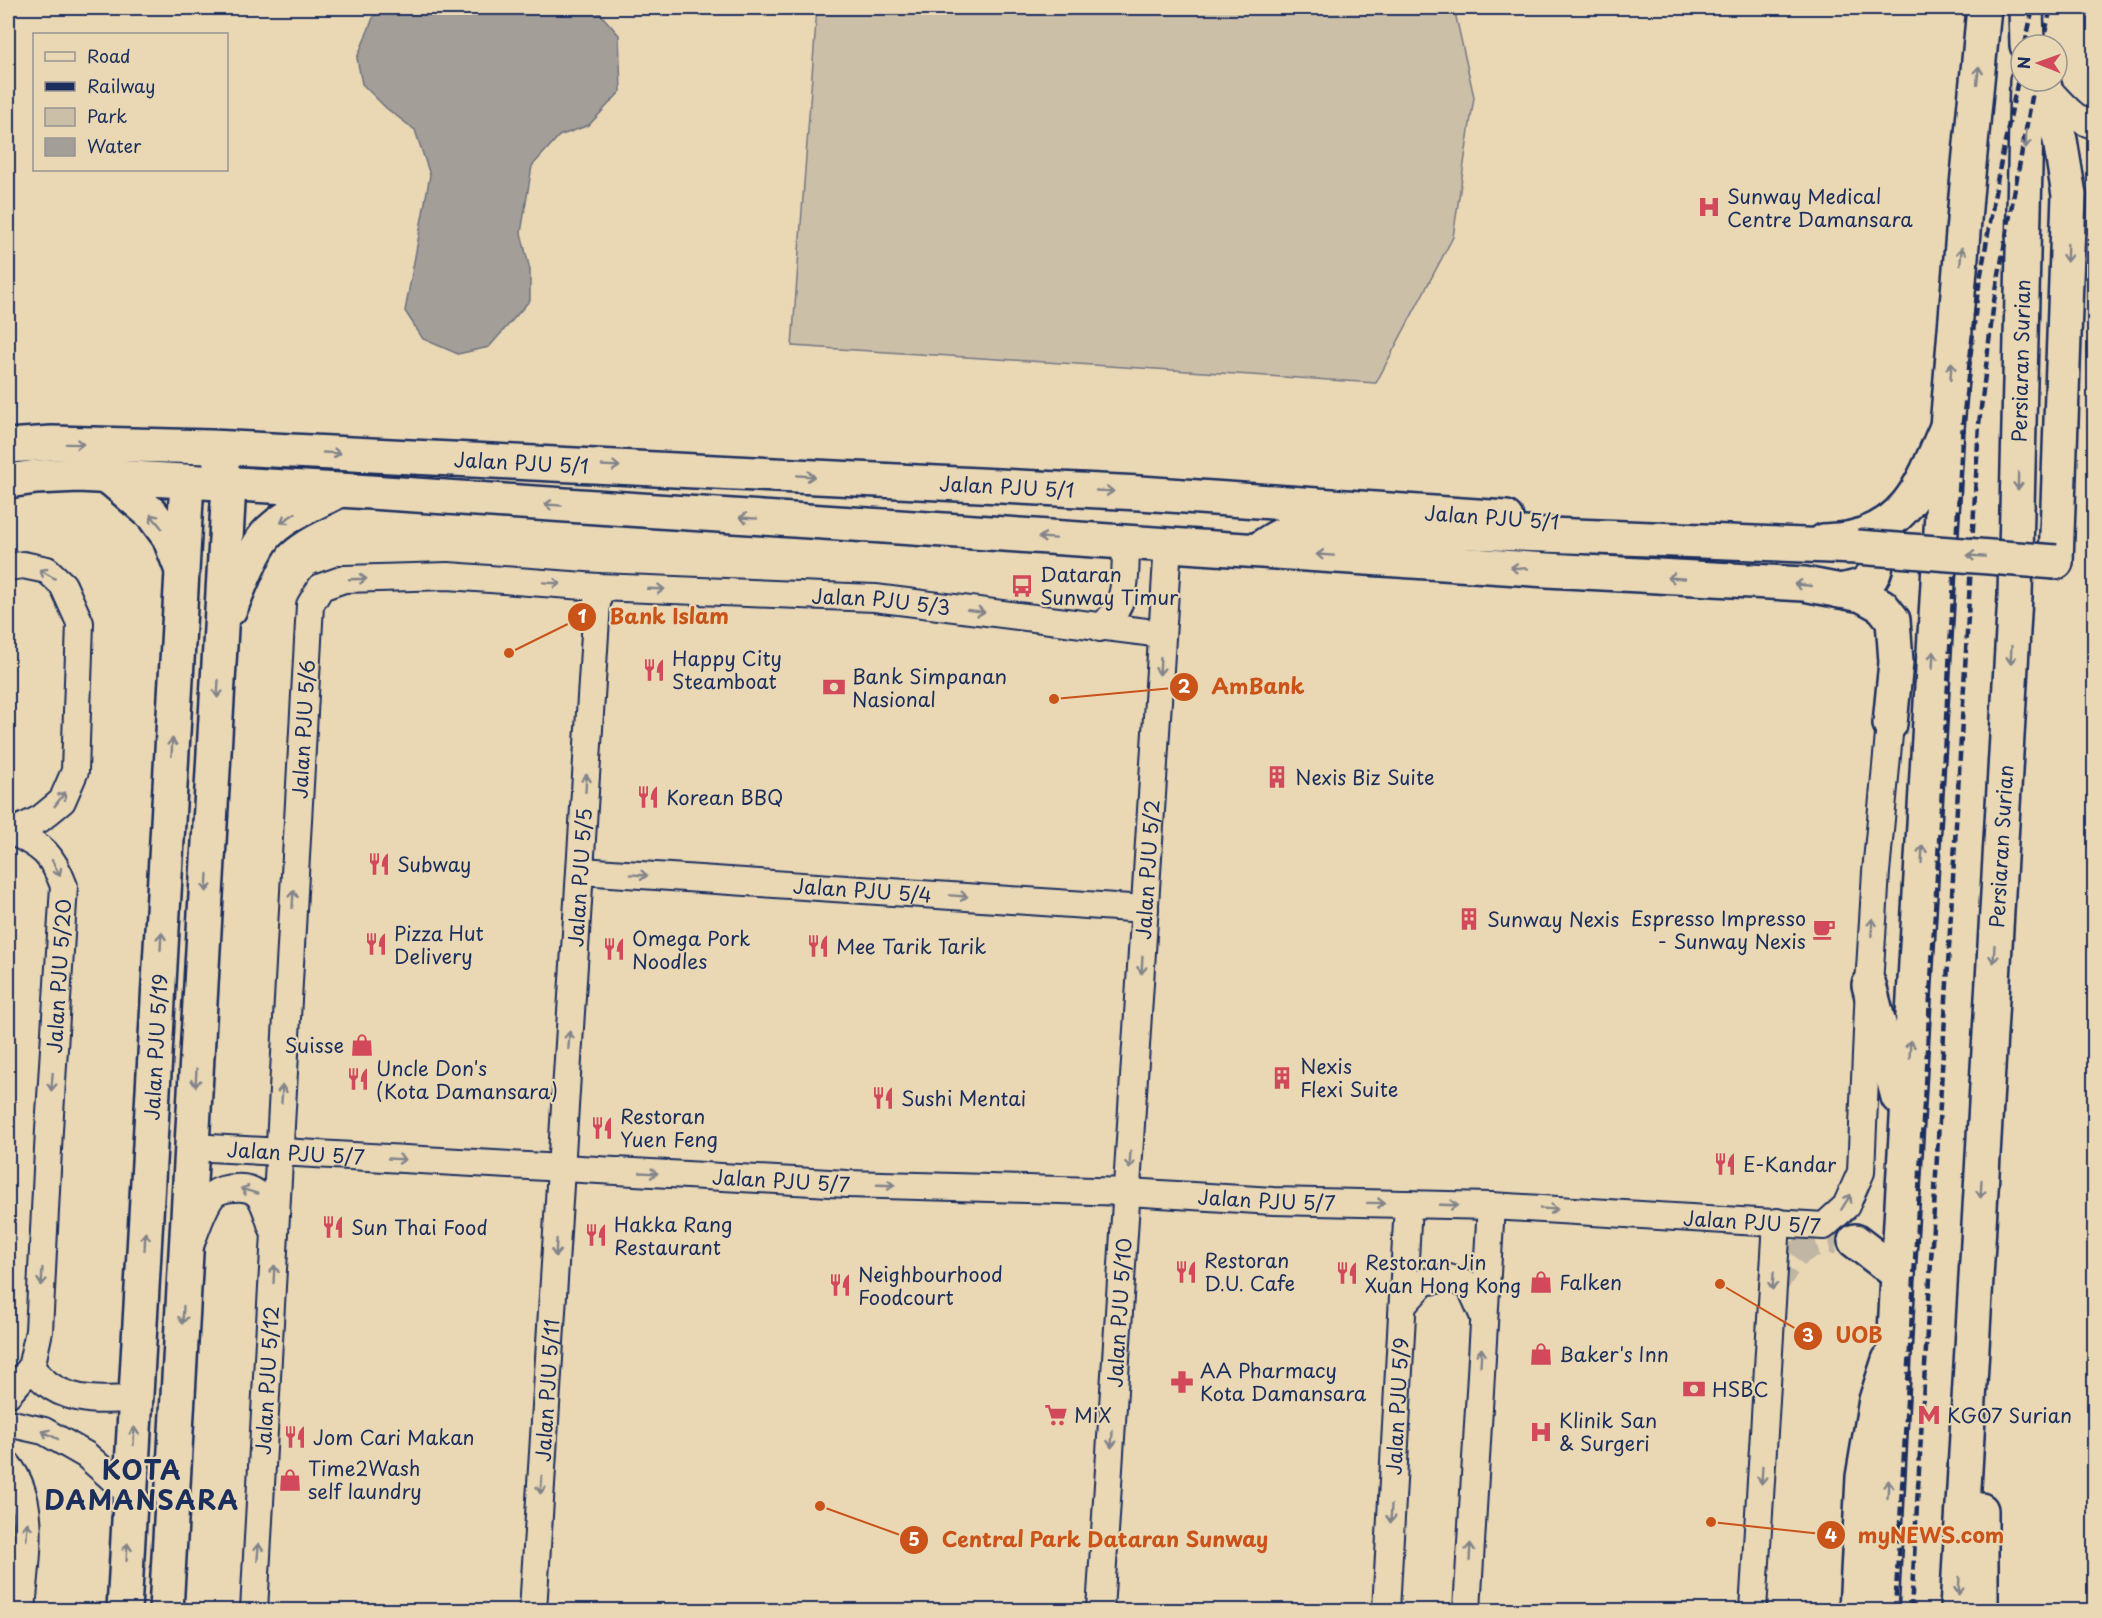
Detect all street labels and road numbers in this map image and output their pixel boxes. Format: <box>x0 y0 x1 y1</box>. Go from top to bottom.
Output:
street label: Persiaran Surian <box>2004 279 2037 443</box>
street label: Jalan PJU 5/1 <box>453 444 590 481</box>
street label: Jalan PJU 5/1 <box>939 468 1075 505</box>
street label: Jalan PJU 5/1 <box>1424 497 1560 537</box>
street label: Jalan PJU 5/3 <box>811 580 952 622</box>
street label: Jalan PJU 5/6 <box>284 659 322 800</box>
street label: Persiaran Surian <box>1981 764 2020 929</box>
street label: Jalan PJU 5/2 <box>1128 799 1167 940</box>
street label: Jalan PJU 5/5 <box>560 807 599 948</box>
street label: Jalan PJU 5/4 <box>792 870 933 910</box>
street label: Jalan PJU 5/20 <box>39 898 78 1054</box>
street label: Jalan PJU 5/19 <box>136 973 175 1121</box>
street label: Jalan PJU 5/7 <box>226 1134 366 1172</box>
street label: Jalan PJU 5/7 <box>711 1161 851 1199</box>
street label: Jalan PJU 5/7 <box>1197 1181 1336 1217</box>
street label: Jalan PJU 5/7 <box>1682 1203 1822 1241</box>
street label: Jalan PJU 5/10 <box>1099 1237 1139 1388</box>
street label: Jalan PJU 5/12 <box>248 1305 286 1456</box>
street label: Jalan PJU 5/11 <box>527 1318 566 1463</box>
street label: Jalan PJU 5/9 <box>1378 1337 1416 1476</box>

